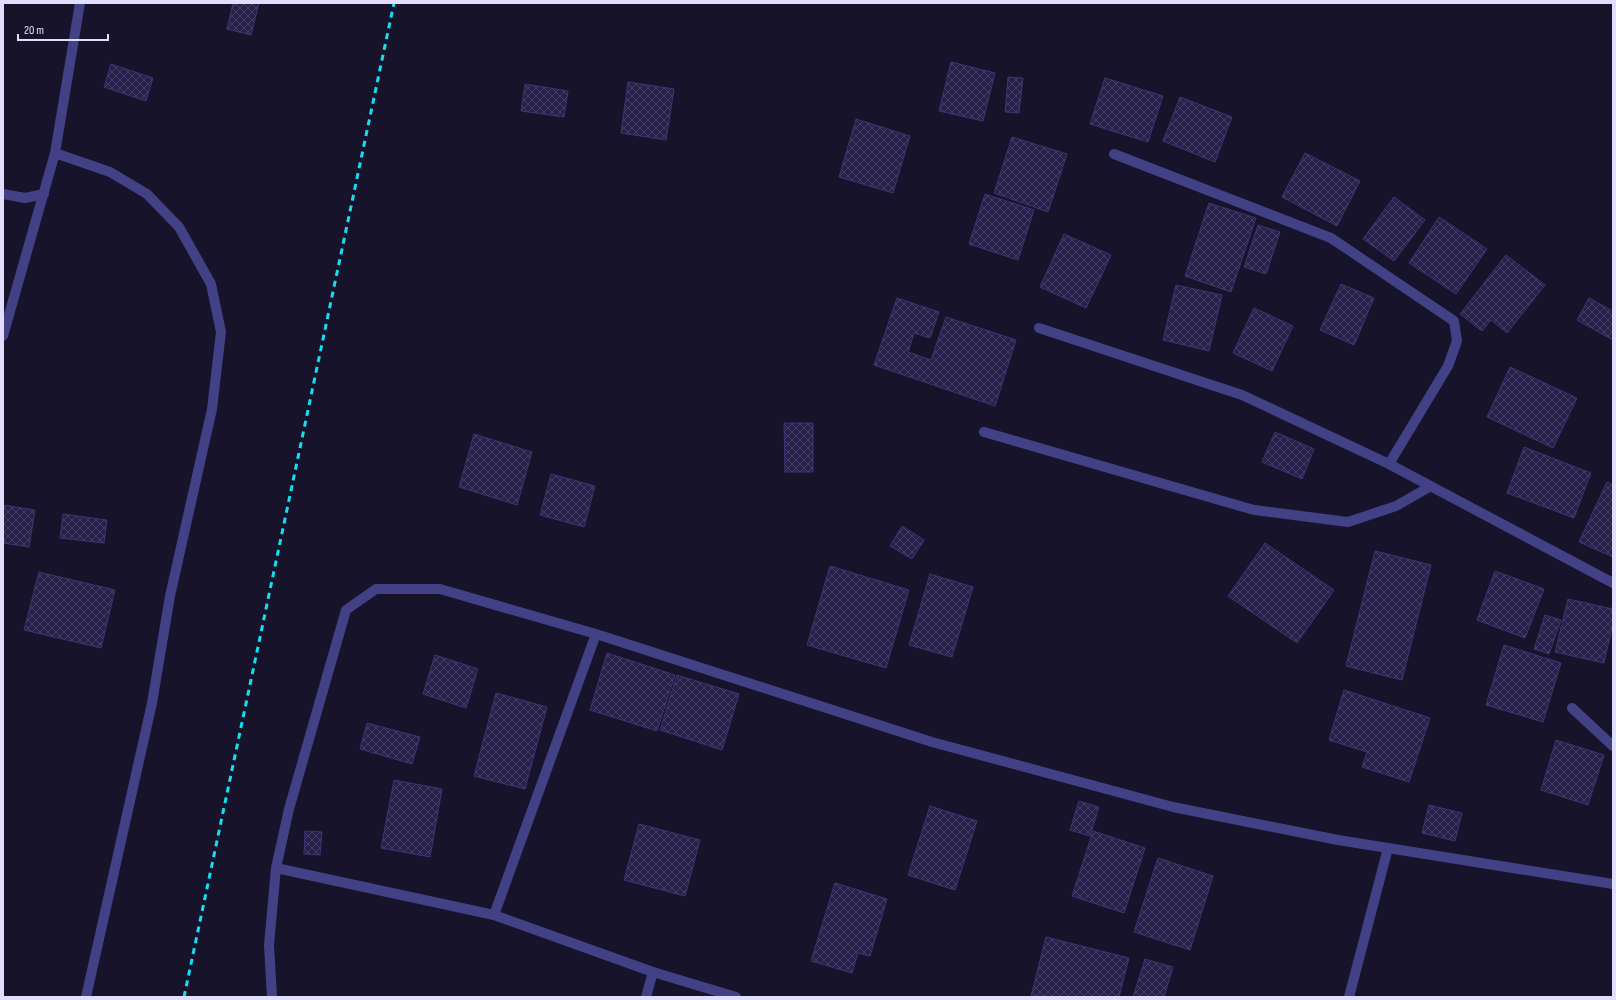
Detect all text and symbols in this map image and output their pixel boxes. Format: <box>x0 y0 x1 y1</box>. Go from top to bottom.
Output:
scale bar <box>18 16 108 42</box>
text: 20 m <box>24 23 44 38</box>

